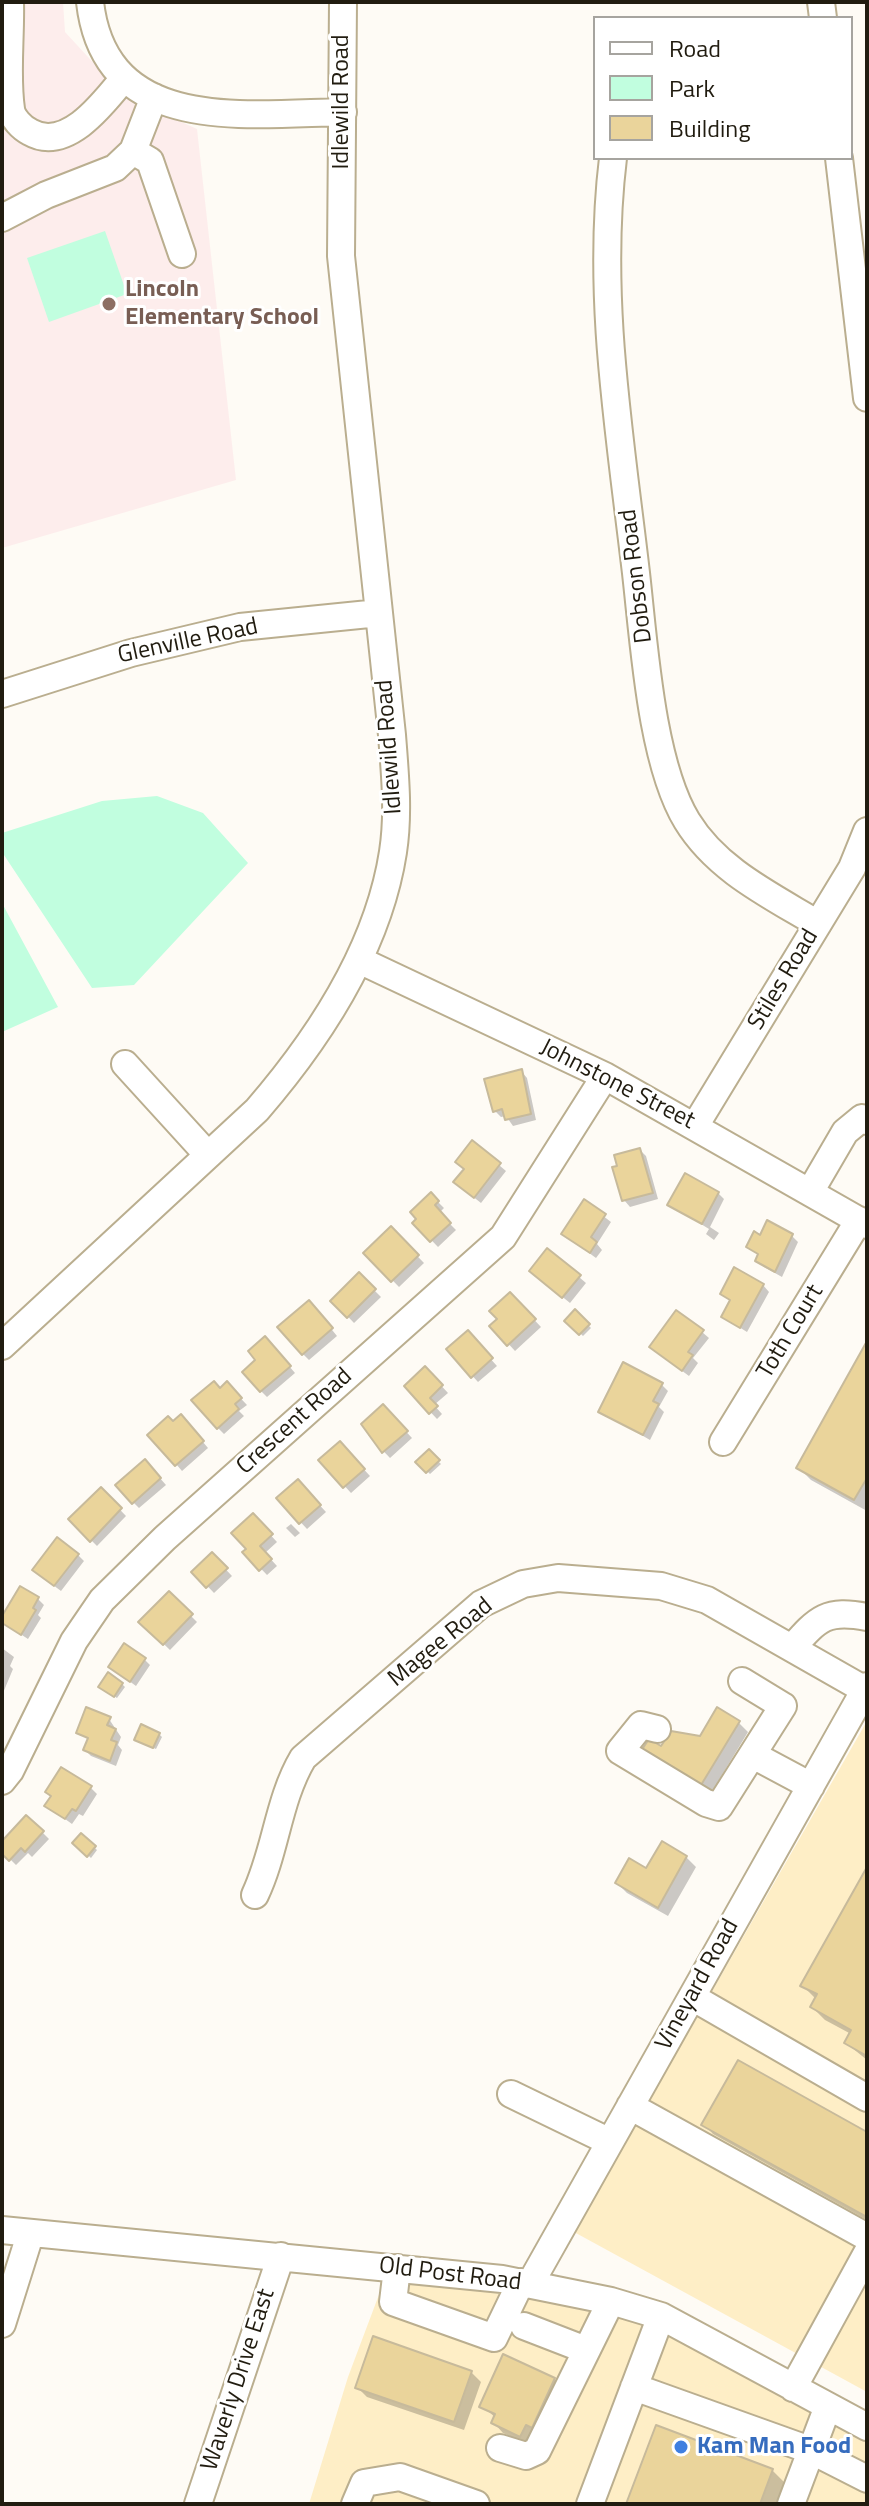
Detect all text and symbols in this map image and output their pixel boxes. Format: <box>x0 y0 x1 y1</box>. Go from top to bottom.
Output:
legend <box>593 16 853 160</box>
text: Road <box>669 30 721 66</box>
street label: Idlewild Road <box>328 34 356 170</box>
text: Park <box>669 70 715 106</box>
text: Building <box>669 110 751 146</box>
place label: Lincoln Elementary School <box>125 276 319 332</box>
marker: Lincoln Elementary School <box>100 295 118 313</box>
street label: Dobson Road <box>614 507 660 645</box>
street label: Glenville Road <box>115 613 261 671</box>
street label: Idlewild Road <box>371 679 409 815</box>
street label: Stiles Road <box>743 924 825 1036</box>
street label: Johnstone Street <box>535 1034 699 1136</box>
street label: Toth Court <box>752 1280 830 1384</box>
street label: Crescent Road <box>231 1363 359 1481</box>
street label: Magee Road <box>383 1592 499 1694</box>
street label: Vineyard Road <box>650 1914 746 2056</box>
street label: Old Post Road <box>377 2252 523 2298</box>
street label: Waverly Drive East <box>196 2285 282 2475</box>
place label: Kam Man Food <box>697 2433 851 2461</box>
marker: Kam Man Food <box>672 2438 690 2456</box>

